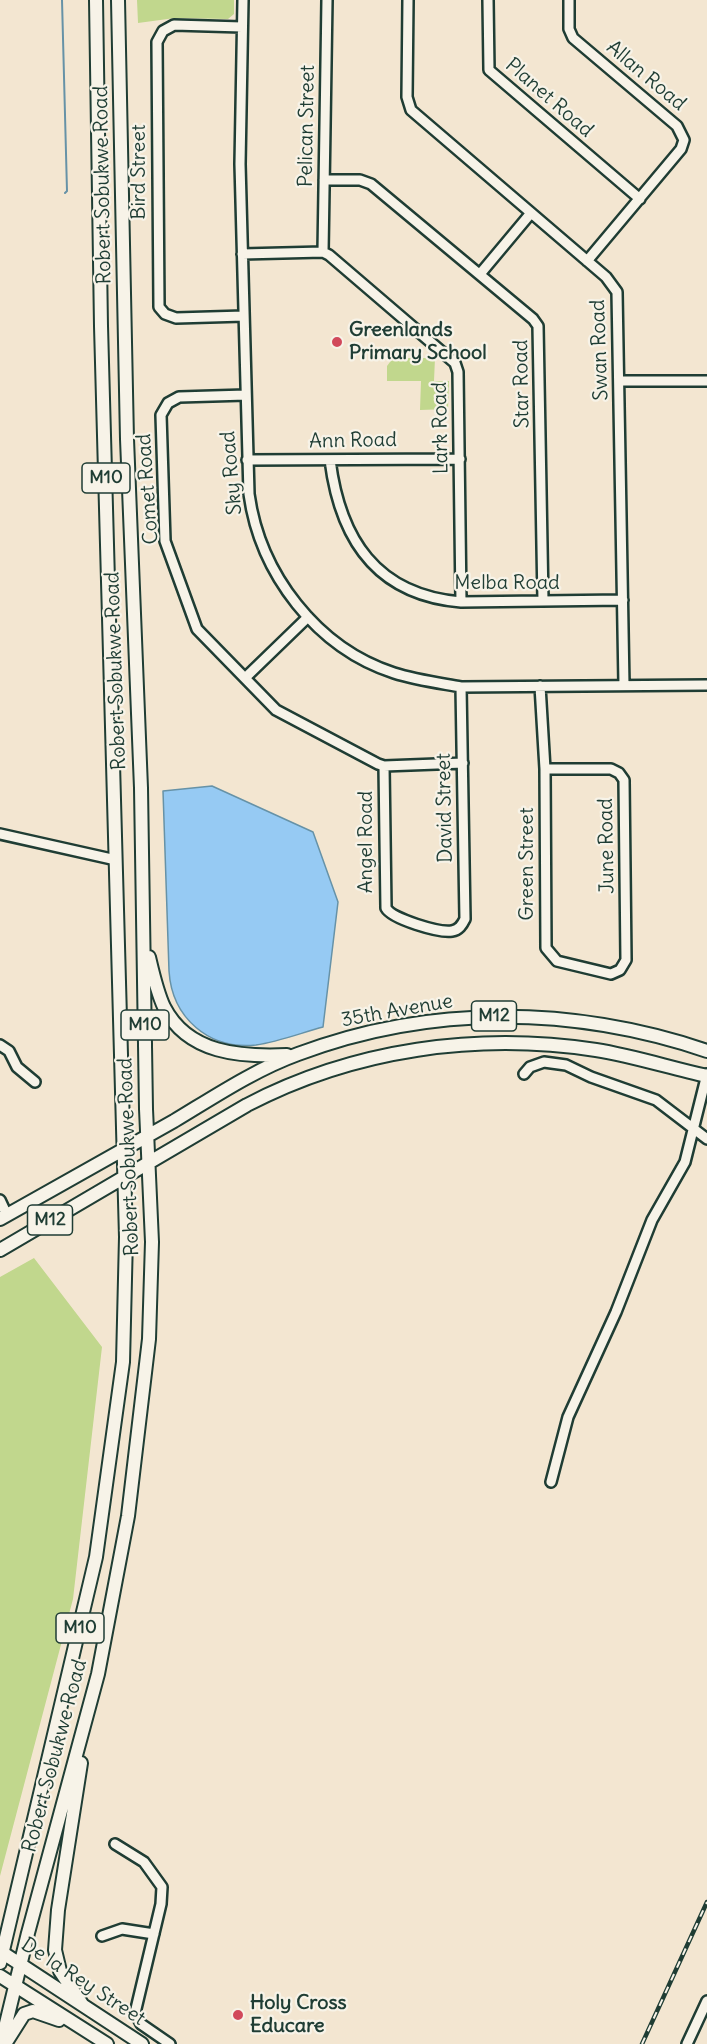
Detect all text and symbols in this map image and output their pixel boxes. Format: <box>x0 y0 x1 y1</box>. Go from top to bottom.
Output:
street label: Allan Road <box>601 36 691 116</box>
street label: Planet Road <box>500 53 598 143</box>
street label: Pelican Street <box>294 65 320 187</box>
street label: Robert Sobukwe Road <box>89 85 117 285</box>
street label: Bird Street <box>127 124 151 220</box>
street label: Swan Road <box>586 299 614 401</box>
place label: Greenlands Primary School <box>349 318 487 365</box>
marker: Greenlands Primary School <box>330 335 344 349</box>
street label: Star Road <box>509 339 535 429</box>
street label: Lark Road <box>428 382 454 474</box>
street label: Ann Road <box>309 428 397 454</box>
street label: Sky Road <box>216 430 248 516</box>
street label: Comet Road <box>132 433 164 545</box>
road number: M10 <box>82 463 130 493</box>
street label: Robert Sobukwe Road <box>101 571 131 771</box>
street label: Melba Road <box>454 571 560 595</box>
street label: David Street <box>432 753 458 863</box>
street label: Angel Road <box>354 791 378 893</box>
street label: June Road <box>594 798 620 894</box>
street label: Green Street <box>515 807 539 921</box>
street label: 35th Avenue <box>339 989 455 1033</box>
road number: M12 <box>472 1001 516 1031</box>
road number: M10 <box>121 1010 169 1040</box>
street label: Robert Sobukwe Road <box>114 1057 144 1257</box>
road number: M12 <box>28 1205 72 1235</box>
road number: M10 <box>56 1613 104 1643</box>
street label: Robert Sobukwe Road <box>18 1657 92 1855</box>
street label: De la Rey Street <box>17 1933 149 2031</box>
place label: Holy Cross Educare <box>250 1991 347 2038</box>
marker: Holy Cross Educare <box>231 2008 245 2022</box>

